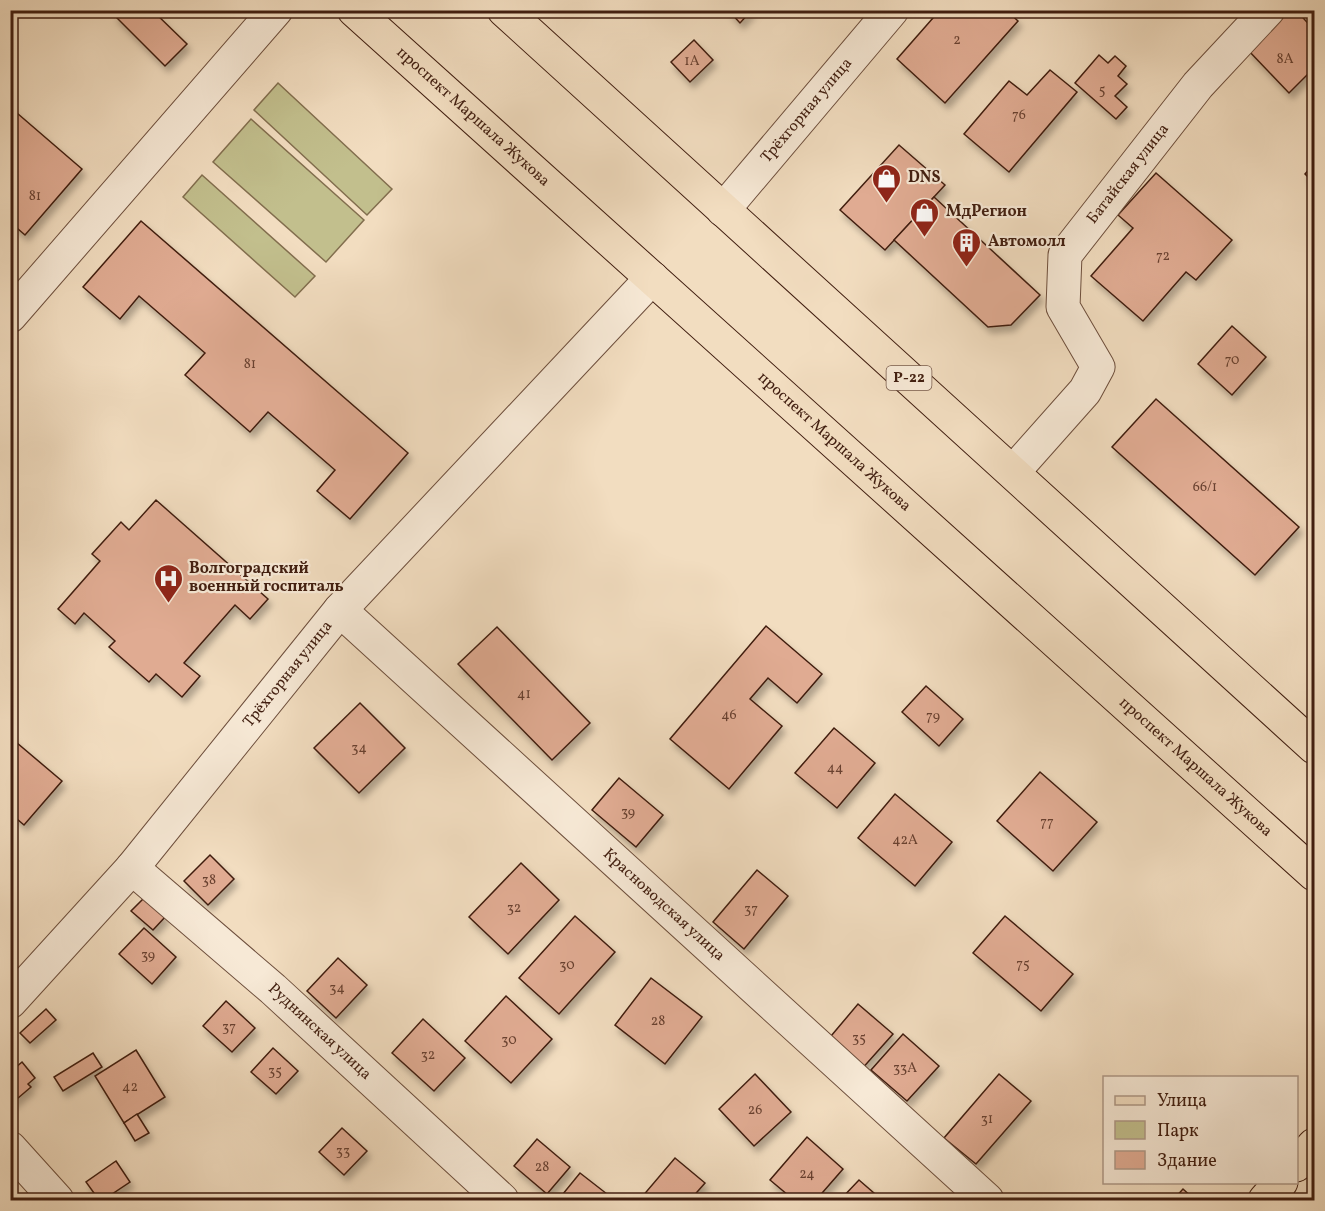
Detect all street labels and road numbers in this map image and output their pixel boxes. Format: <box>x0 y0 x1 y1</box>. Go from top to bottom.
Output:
street label: проспект Маршала Жукова <box>391 42 554 192</box>
street label: Трёхгорная улица <box>756 53 858 168</box>
street label: Батайская улица <box>1082 119 1175 229</box>
road number: Р-22 <box>886 366 932 390</box>
street label: проспект Маршала Жукова <box>753 367 916 517</box>
street label: Трёхгорная улица <box>238 616 338 733</box>
street label: проспект Маршала Жукова <box>1114 692 1277 842</box>
street label: Красноводская улица <box>598 844 730 967</box>
street label: Руднянская улица <box>263 978 376 1085</box>

